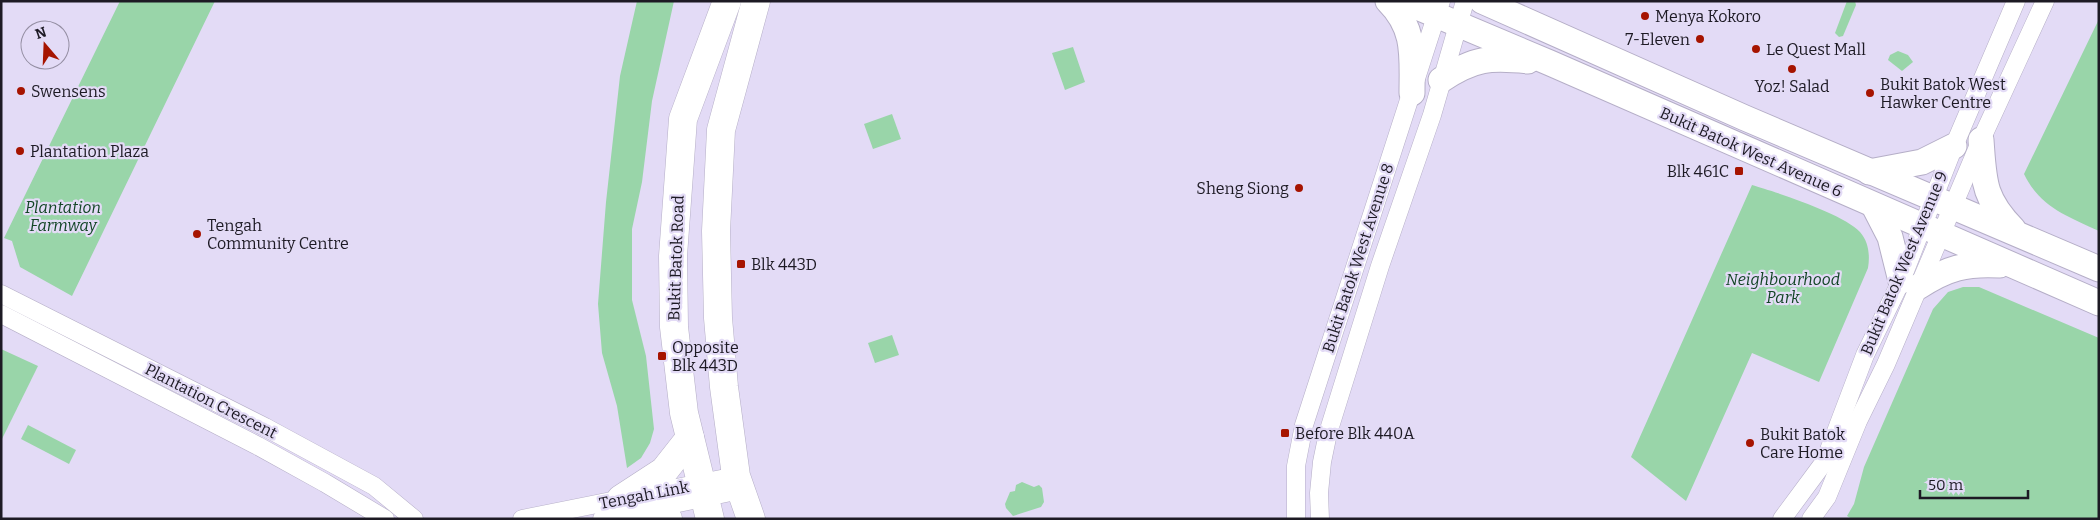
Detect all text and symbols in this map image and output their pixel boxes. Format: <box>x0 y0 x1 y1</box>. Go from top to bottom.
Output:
place label: Menya Kokoro <box>1655 7 1761 26</box>
marker: Menya Kokoro <box>1639 10 1651 22</box>
north arrow <box>20 20 70 70</box>
text: N <box>33 23 49 43</box>
place label: 7-Eleven <box>1625 30 1690 49</box>
marker: 7-Eleven <box>1694 33 1706 45</box>
place label: Le Quest Mall <box>1766 40 1866 59</box>
marker: Le Quest Mall <box>1750 43 1762 55</box>
marker: Yoz! Salad <box>1786 63 1798 75</box>
place label: Bukit Batok West Hawker Centre <box>1880 75 2006 112</box>
place label: Yoz! Salad <box>1754 77 1830 96</box>
place label: Swensens <box>31 82 106 101</box>
marker: Swensens <box>15 85 27 97</box>
marker: Bukit Batok West Hawker Centre <box>1864 87 1876 99</box>
street label: Bukit Batok West Avenue 6 <box>1657 103 1845 201</box>
place label: Plantation Plaza <box>30 142 149 161</box>
marker: Plantation Plaza <box>14 145 26 157</box>
street label: Bukit Batok West Avenue 8 <box>1318 161 1398 355</box>
place label: Blk 461C <box>1667 162 1729 181</box>
marker: Blk 461C <box>1733 165 1745 177</box>
street label: Bukit Batok West Avenue 9 <box>1857 168 1951 358</box>
place label: Sheng Siong <box>1196 179 1289 198</box>
marker: Sheng Siong <box>1293 182 1305 194</box>
street label: Bukit Batok Road <box>664 194 688 321</box>
park label: Plantation Farmway <box>25 198 101 235</box>
place label: Tengah Community Centre <box>207 216 349 253</box>
marker: Tengah Community Centre <box>191 228 203 240</box>
place label: Blk 443D <box>751 255 817 274</box>
marker: Blk 443D <box>735 258 747 270</box>
park label: Neighbourhood Park <box>1726 270 1840 307</box>
place label: Opposite Blk 443D <box>672 338 739 375</box>
marker: Opposite Blk 443D <box>656 350 668 362</box>
street label: Plantation Crescent <box>142 359 280 443</box>
place label: Before Blk 440A <box>1295 424 1415 443</box>
place label: Bukit Batok Care Home <box>1760 425 1845 462</box>
marker: Before Blk 440A <box>1279 427 1291 439</box>
marker: Bukit Batok Care Home <box>1744 437 1756 449</box>
scale bar <box>1920 468 2028 500</box>
text: 50 m <box>1928 476 1964 494</box>
street label: Tengah Link <box>598 477 690 513</box>

